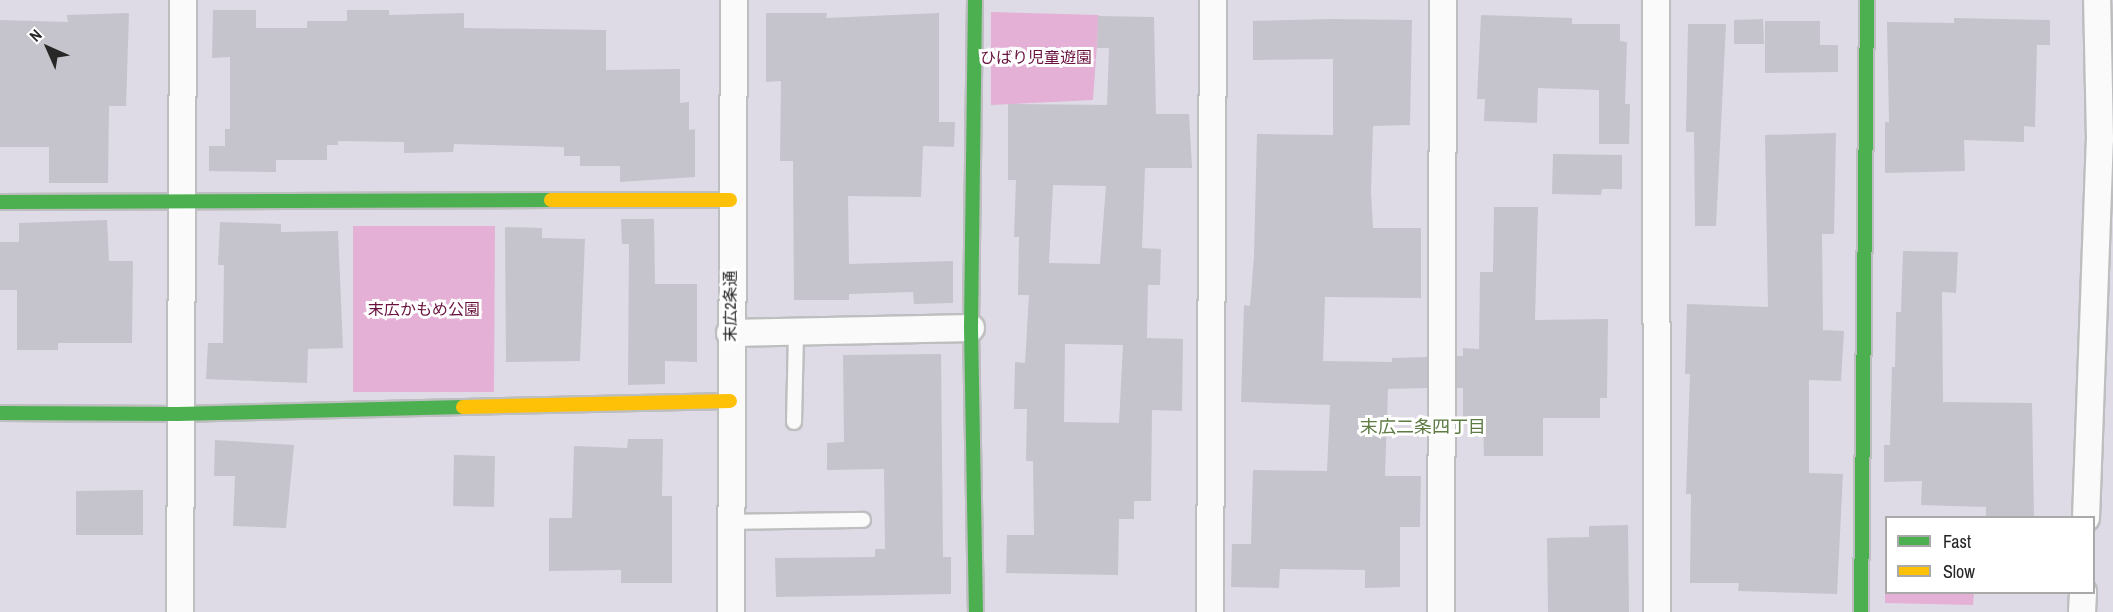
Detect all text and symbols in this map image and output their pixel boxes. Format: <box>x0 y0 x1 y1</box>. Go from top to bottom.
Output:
north arrow <box>18 18 78 78</box>
text: N <box>24 24 46 46</box>
park label: ひばり児童遊園 <box>980 47 1092 67</box>
street label: 末広2条通 <box>720 270 740 342</box>
park label: 末広かもめ公園 <box>368 299 480 319</box>
district label: 末広二条四丁目 <box>1360 416 1486 438</box>
legend <box>1885 516 2095 594</box>
text: Fast <box>1943 529 1971 554</box>
text: Slow <box>1943 559 1975 584</box>

